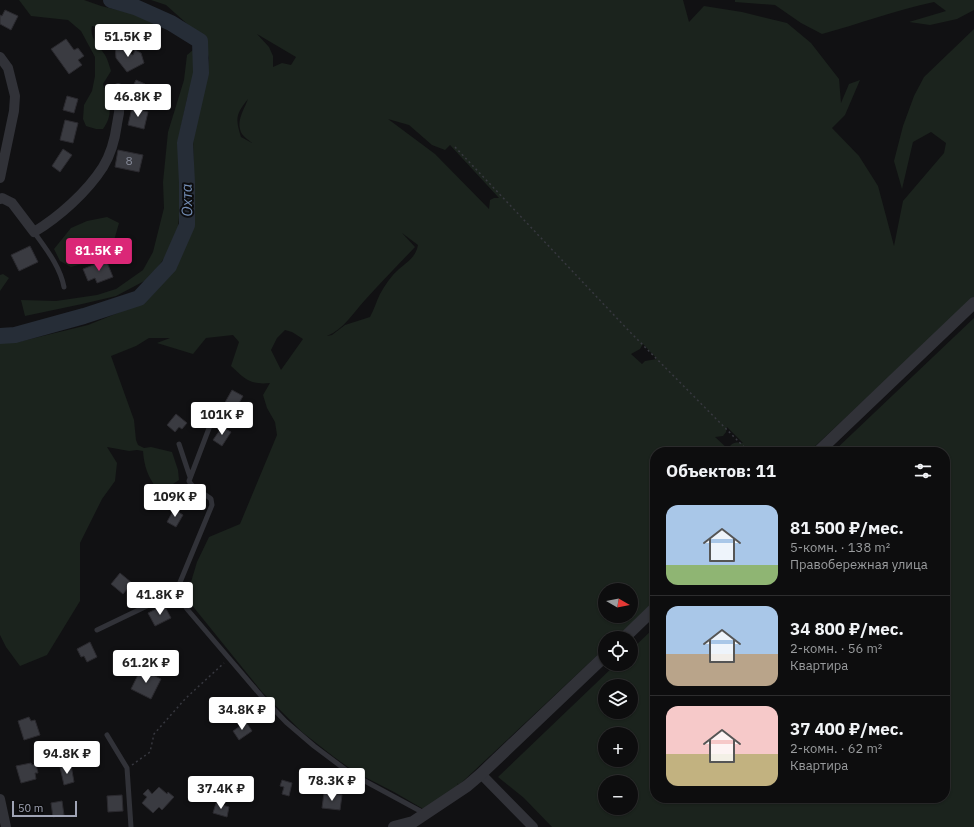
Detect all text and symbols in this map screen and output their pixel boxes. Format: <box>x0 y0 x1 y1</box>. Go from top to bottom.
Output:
pin: 51.5K ₽ <box>91 24 165 58</box>
text: 51.5K ₽ <box>104 28 152 45</box>
pin: 46.8K ₽ <box>101 84 175 118</box>
text: 46.8K ₽ <box>114 88 162 105</box>
house number: 8 <box>125 153 133 168</box>
water label: Охта <box>177 183 196 217</box>
pin: 81.5K ₽ <box>62 238 136 272</box>
text: 81.5K ₽ <box>75 242 123 259</box>
pin: 101K ₽ <box>189 402 255 436</box>
text: 101K ₽ <box>200 406 244 423</box>
text: Объектов: 11 <box>666 460 776 482</box>
icon: filters <box>912 460 934 482</box>
pin: 109K ₽ <box>142 484 208 518</box>
text: 109K ₽ <box>153 488 197 505</box>
text: 81 500 ₽/мес. <box>790 517 904 539</box>
icon: home <box>698 521 746 569</box>
text: 5-комн. · 138 m² <box>790 539 890 556</box>
text: Правобережная улица <box>790 556 928 573</box>
pin: 41.8K ₽ <box>123 582 197 616</box>
north arrow <box>598 583 638 623</box>
map controls <box>598 583 638 815</box>
text: 41.8K ₽ <box>136 586 184 603</box>
text: 34 800 ₽/мес. <box>790 618 904 640</box>
icon: home <box>698 622 746 670</box>
button: locate <box>598 631 638 671</box>
text: 2-комн. · 56 m² <box>790 640 882 657</box>
pin: 61.2K ₽ <box>109 650 183 684</box>
text: 61.2K ₽ <box>122 654 170 671</box>
text: Квартира <box>790 657 848 674</box>
button: layers <box>598 679 638 719</box>
pin: 34.8K ₽ <box>205 697 279 731</box>
text: 34.8K ₽ <box>218 701 266 718</box>
text: 37 400 ₽/мес. <box>790 718 904 740</box>
icon: home <box>698 722 746 770</box>
button: + <box>598 727 638 767</box>
text: 2-комн. · 62 m² <box>790 740 882 757</box>
pin: 94.8K ₽ <box>30 741 104 775</box>
text: 94.8K ₽ <box>43 745 91 762</box>
text: Квартира <box>790 757 848 774</box>
pin: 78.3K ₽ <box>295 768 369 802</box>
text: 78.3K ₽ <box>308 772 356 789</box>
button: − <box>598 775 638 815</box>
pin: 37.4K ₽ <box>184 776 258 810</box>
text: 37.4K ₽ <box>197 780 245 797</box>
scale bar <box>12 799 77 818</box>
text: 50 m <box>18 801 43 815</box>

